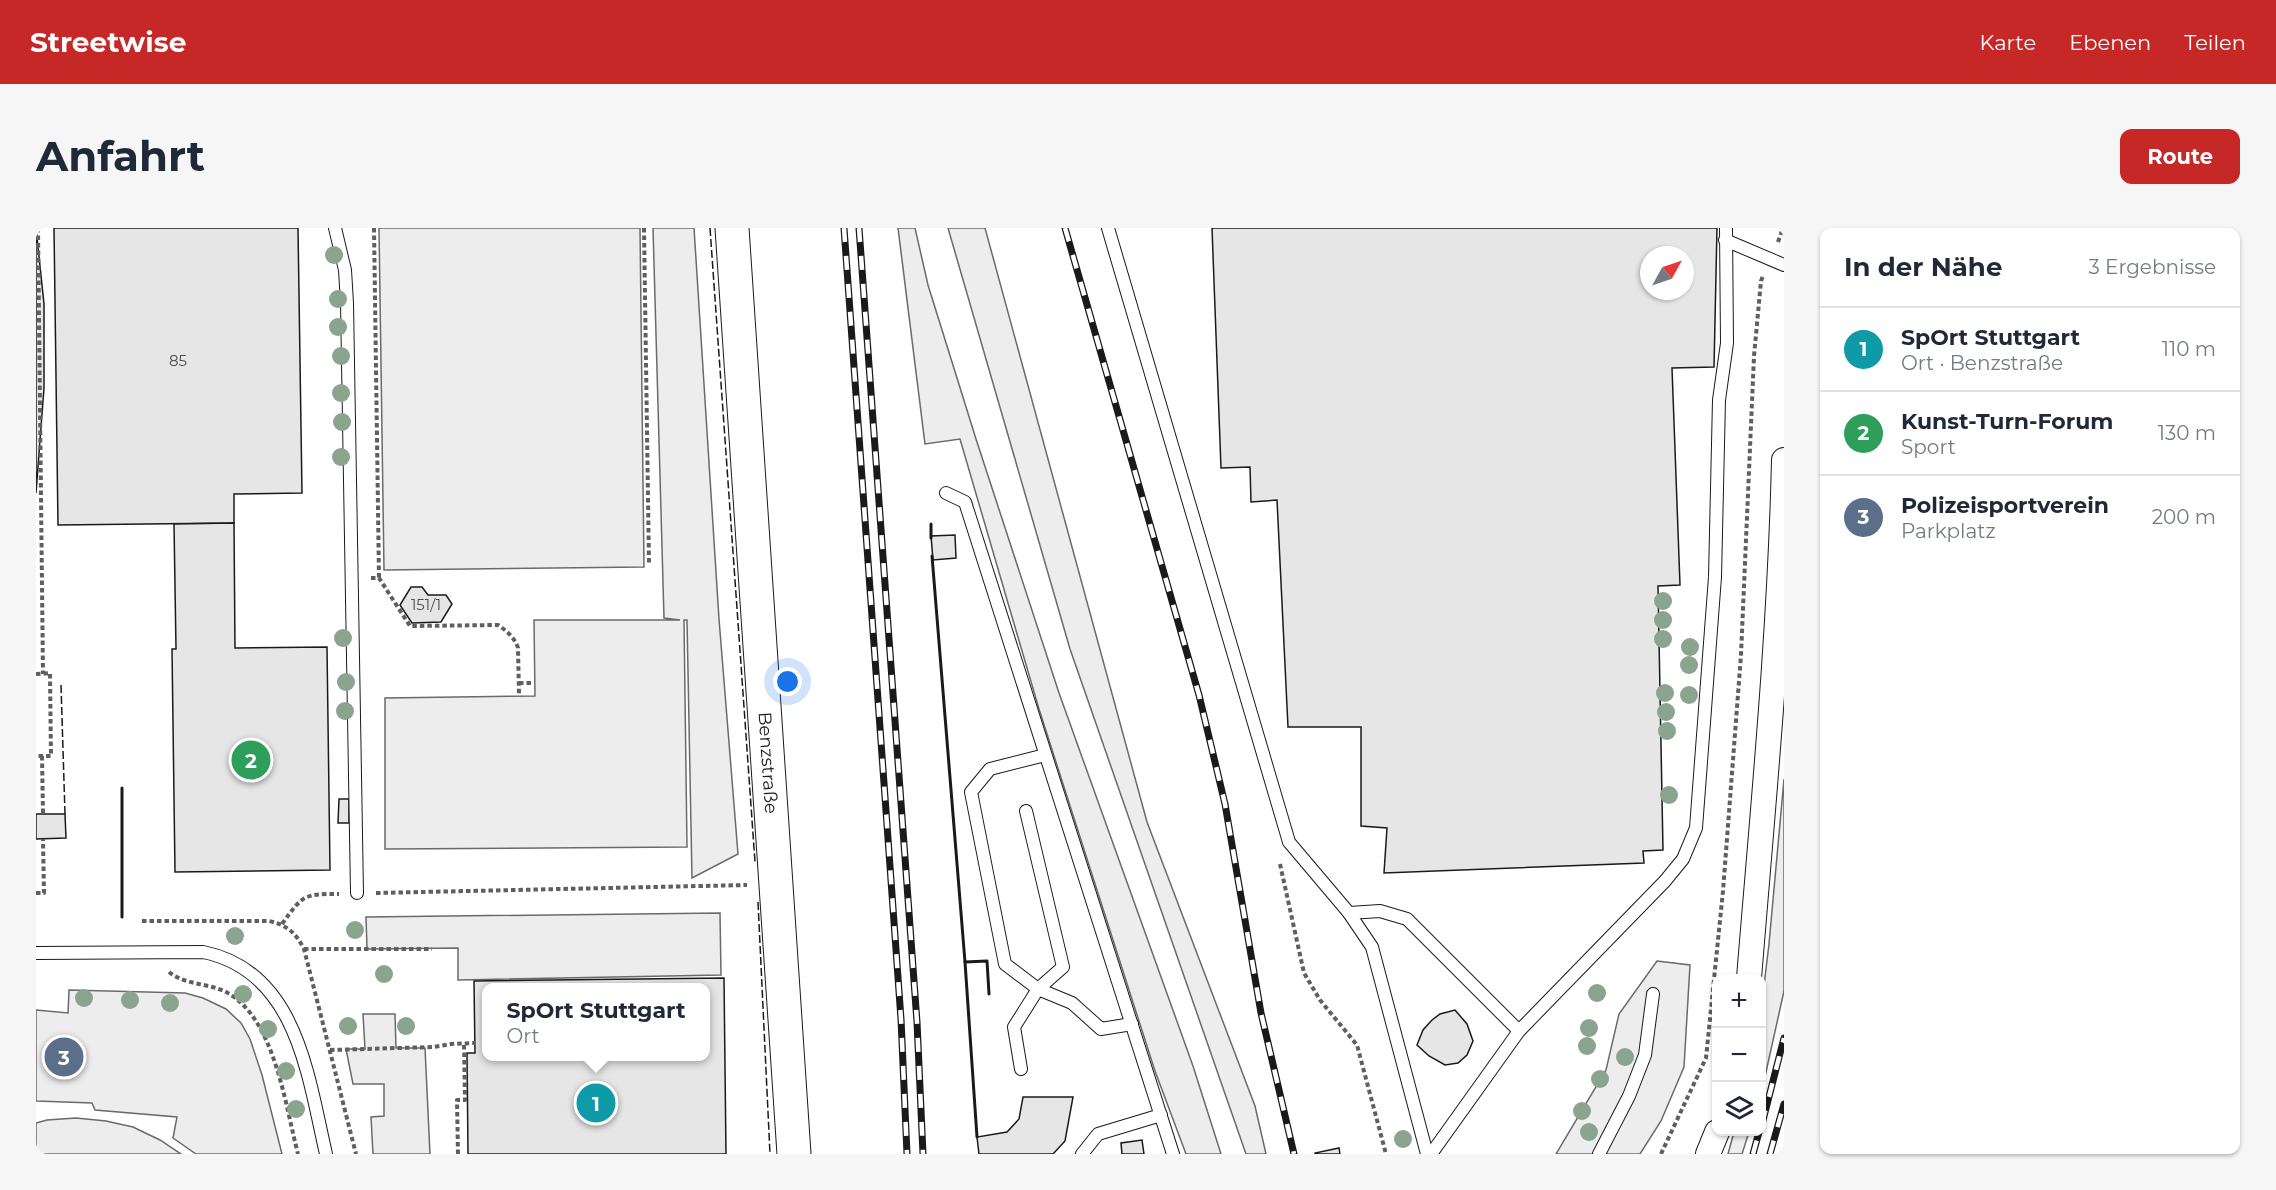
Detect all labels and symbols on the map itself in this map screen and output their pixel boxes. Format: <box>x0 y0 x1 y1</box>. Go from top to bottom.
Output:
north arrow <box>1640 246 1694 300</box>
house number: 85 <box>169 351 187 370</box>
house number: 151/1 <box>411 595 441 614</box>
your location <box>773 667 802 696</box>
street label: Benzstraße <box>753 711 782 815</box>
pin: 2 <box>232 738 270 782</box>
pin: 3 <box>45 1034 84 1080</box>
pin: 1 <box>576 1080 616 1126</box>

